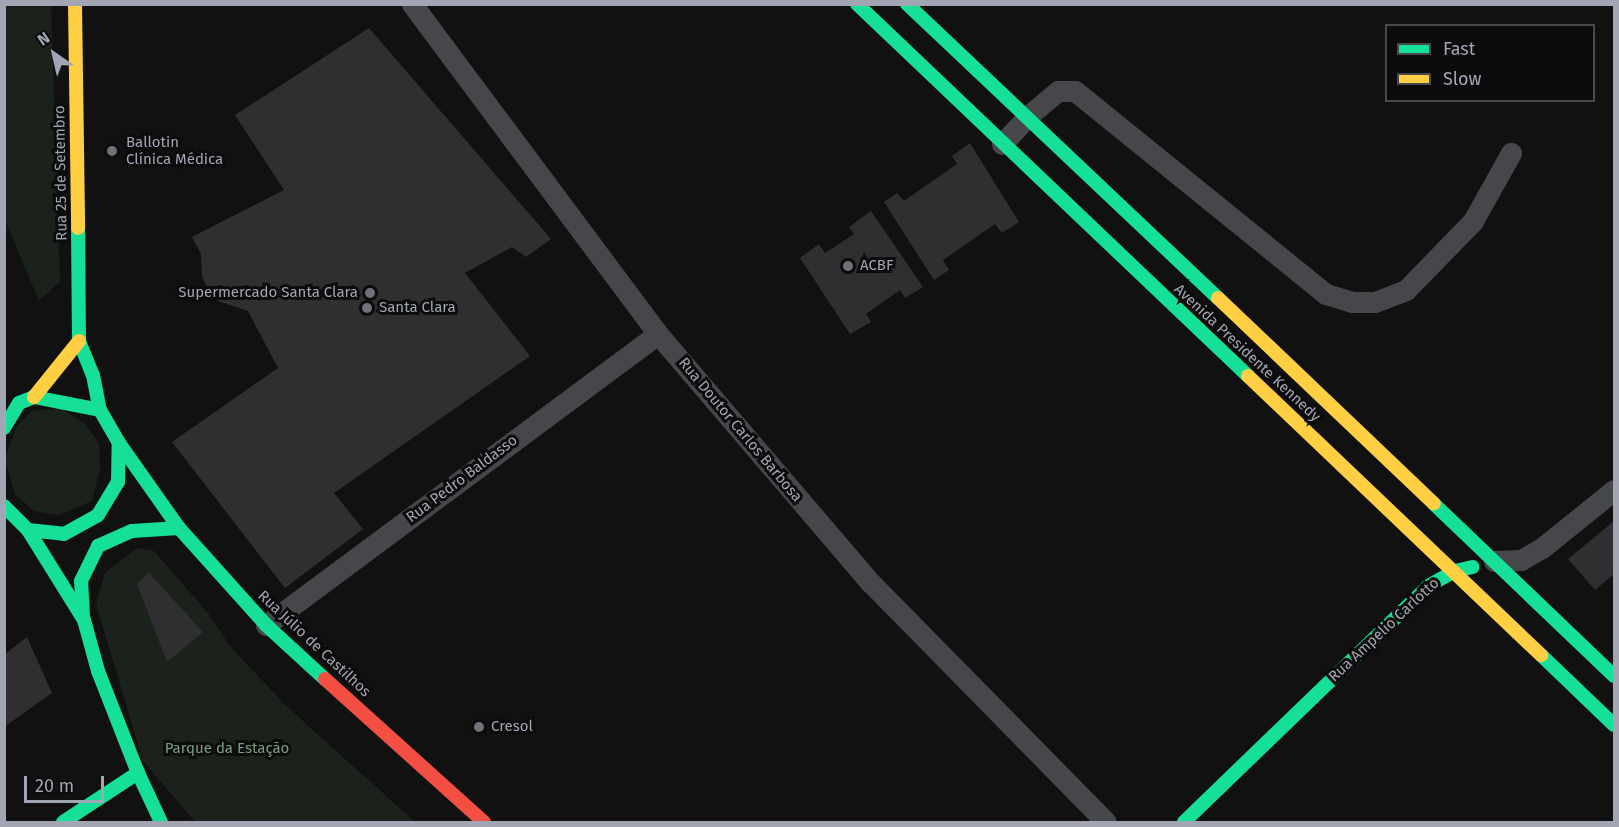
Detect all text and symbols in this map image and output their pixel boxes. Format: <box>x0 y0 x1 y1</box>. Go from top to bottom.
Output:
north arrow <box>24 24 84 84</box>
legend <box>1385 24 1595 102</box>
text: N <box>34 28 53 50</box>
text: Fast <box>1443 38 1475 60</box>
text: Slow <box>1443 68 1481 90</box>
street label: Rua 25 de Setembro <box>51 105 71 241</box>
place label: Ballotin Clínica Médica <box>126 133 223 168</box>
marker: Ballotin Clínica Médica <box>103 142 121 160</box>
place label: ACBF <box>860 257 893 275</box>
marker: ACBF <box>841 259 855 273</box>
street label: Avenida Presidente Kennedy <box>1170 280 1324 426</box>
place label: Supermercado Santa Clara <box>178 284 358 302</box>
marker: Supermercado Santa Clara <box>363 286 377 300</box>
place label: Santa Clara <box>379 299 456 317</box>
marker: Santa Clara <box>360 301 374 315</box>
street label: Rua Doutor Carlos Barbosa <box>674 354 806 506</box>
street label: Rua Pedro Baldasso <box>403 431 521 527</box>
street label: Rua Ampelio Carlotto <box>1325 574 1443 686</box>
street label: Rua Júlio de Castilhos <box>254 587 374 701</box>
place label: Cresol <box>491 718 533 736</box>
marker: Cresol <box>472 720 486 734</box>
park label: Parque da Estação <box>165 740 289 758</box>
scale bar <box>27 764 106 802</box>
text: 20 m <box>35 775 74 797</box>

